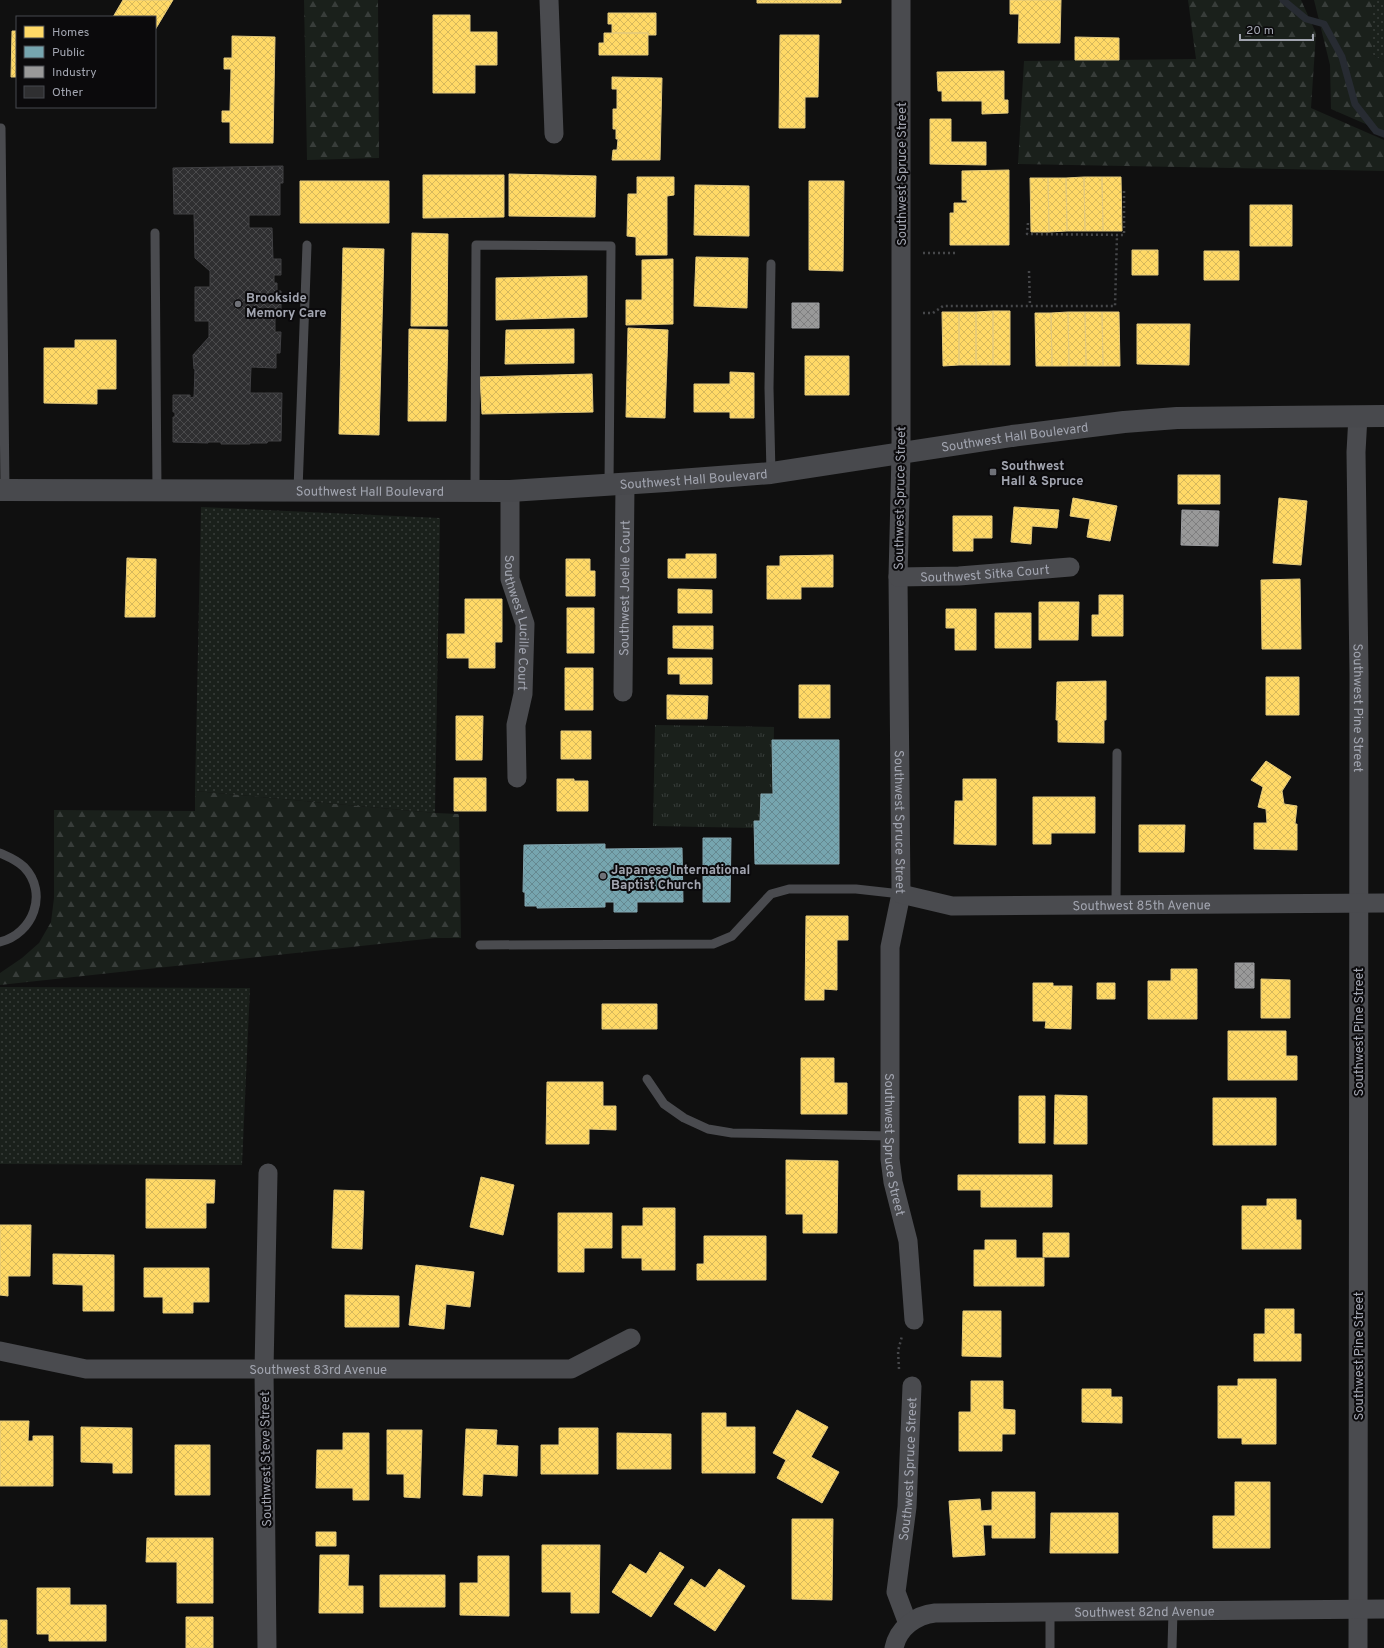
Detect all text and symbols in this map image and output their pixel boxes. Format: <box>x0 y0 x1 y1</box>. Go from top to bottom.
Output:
legend <box>16 16 156 108</box>
scale bar <box>1240 16 1313 42</box>
text: 20 m <box>1246 23 1274 39</box>
text: Homes <box>52 25 89 41</box>
text: Public <box>52 45 85 61</box>
text: Industry <box>52 65 97 81</box>
text: Other <box>52 85 84 101</box>
street label: Southwest Spruce Street <box>895 102 911 246</box>
place label: Brookside Memory Care <box>246 291 327 322</box>
marker: Brookside Memory Care <box>233 299 243 309</box>
street label: Southwest Hall Boulevard <box>940 421 1089 457</box>
street label: Southwest Spruce Street <box>892 426 910 570</box>
place label: Southwest Hall & Spruce <box>1001 459 1084 490</box>
street label: Southwest Hall Boulevard <box>619 467 768 494</box>
marker: Southwest Hall & Spruce <box>988 467 998 477</box>
street label: Southwest Hall Boulevard <box>296 485 444 501</box>
street label: Southwest Joelle Court <box>617 520 635 656</box>
street label: Southwest Lucille Court <box>500 555 531 691</box>
street label: Southwest Sitka Court <box>920 563 1050 587</box>
street label: Southwest Pine Street <box>1349 643 1365 772</box>
street label: Southwest Spruce Street <box>890 750 907 894</box>
place label: Japanese International Baptist Church <box>611 863 750 894</box>
marker: Japanese International Baptist Church <box>598 871 608 881</box>
street label: Southwest 85th Avenue <box>1073 898 1211 915</box>
street label: Southwest Pine Street <box>1352 968 1368 1096</box>
street label: Southwest Spruce Street <box>880 1073 907 1218</box>
street label: Southwest Pine Street <box>1352 1292 1368 1420</box>
street label: Southwest 83rd Avenue <box>249 1363 387 1379</box>
street label: Southwest Steve Street <box>258 1391 276 1527</box>
street label: Southwest Spruce Street <box>897 1397 922 1542</box>
street label: Southwest 82nd Avenue <box>1074 1605 1215 1622</box>

